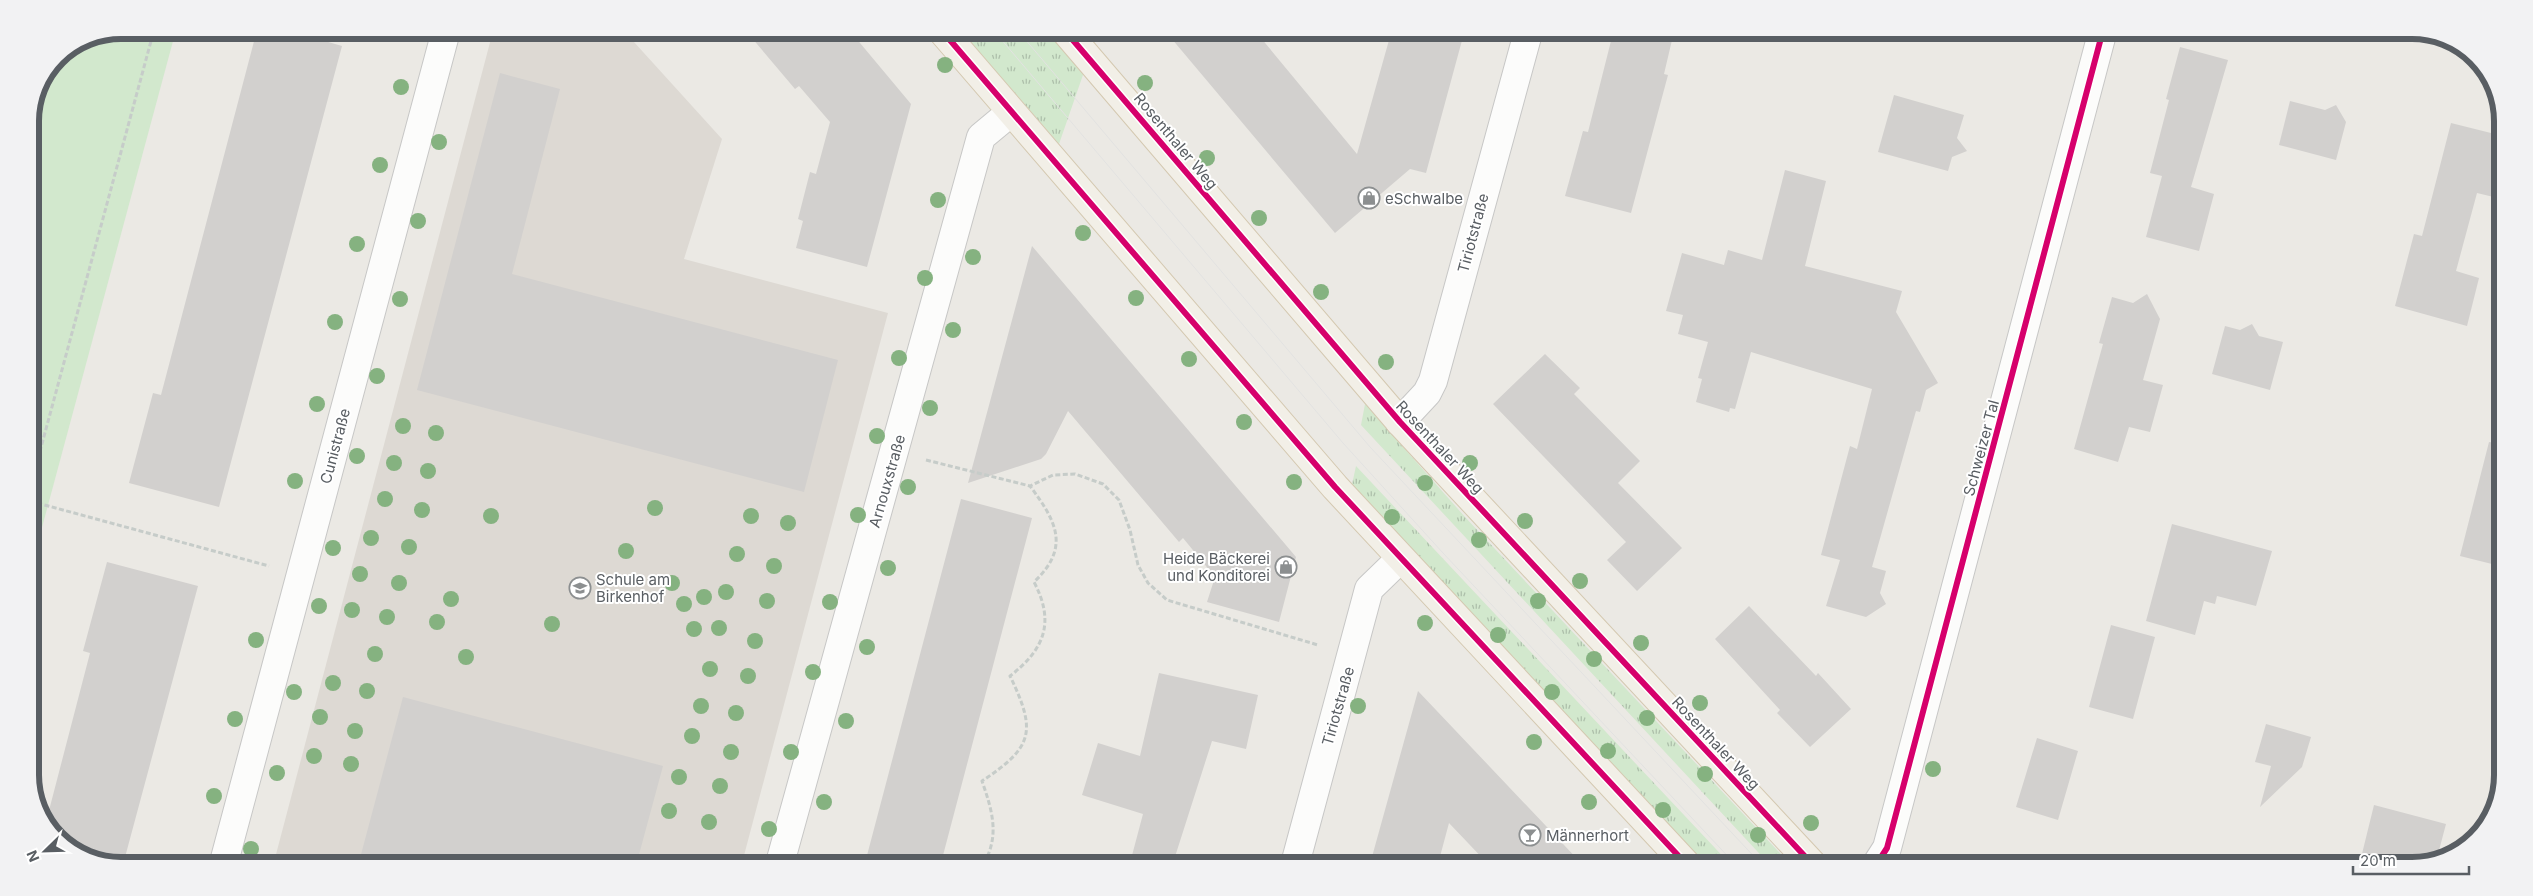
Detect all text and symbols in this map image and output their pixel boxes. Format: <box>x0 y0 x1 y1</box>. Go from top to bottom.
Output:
street label: Rosenthaler Weg <box>1130 89 1222 193</box>
shop icon: eSchwalbe <box>1357 186 1381 210</box>
place label: eSchwalbe <box>1385 189 1463 208</box>
street label: Tiriotstraße <box>1453 191 1493 275</box>
street label: Rosenthaler Weg <box>1392 397 1488 497</box>
street label: Schweizer Tal <box>1959 398 2003 498</box>
street label: Cunistraße <box>316 406 354 486</box>
street label: Arnouxstraße <box>865 432 909 530</box>
place label: Heide Bäckerei und Konditorei <box>1163 549 1270 585</box>
shop icon: Heide Bäckerei und Konditorei <box>1274 555 1298 579</box>
place label: Schule am Birkenhof <box>596 570 670 606</box>
school or university icon: Schule am Birkenhof <box>568 576 592 600</box>
street label: Tiriotstraße <box>1318 664 1358 748</box>
street label: Rosenthaler Weg <box>1668 693 1764 793</box>
bar icon: Männerhort <box>1518 823 1542 847</box>
north arrow <box>20 826 70 876</box>
place label: Männerhort <box>1546 826 1629 845</box>
scale bar <box>2353 844 2469 876</box>
text: N <box>23 848 42 865</box>
text: 20 m <box>2360 851 2396 870</box>

